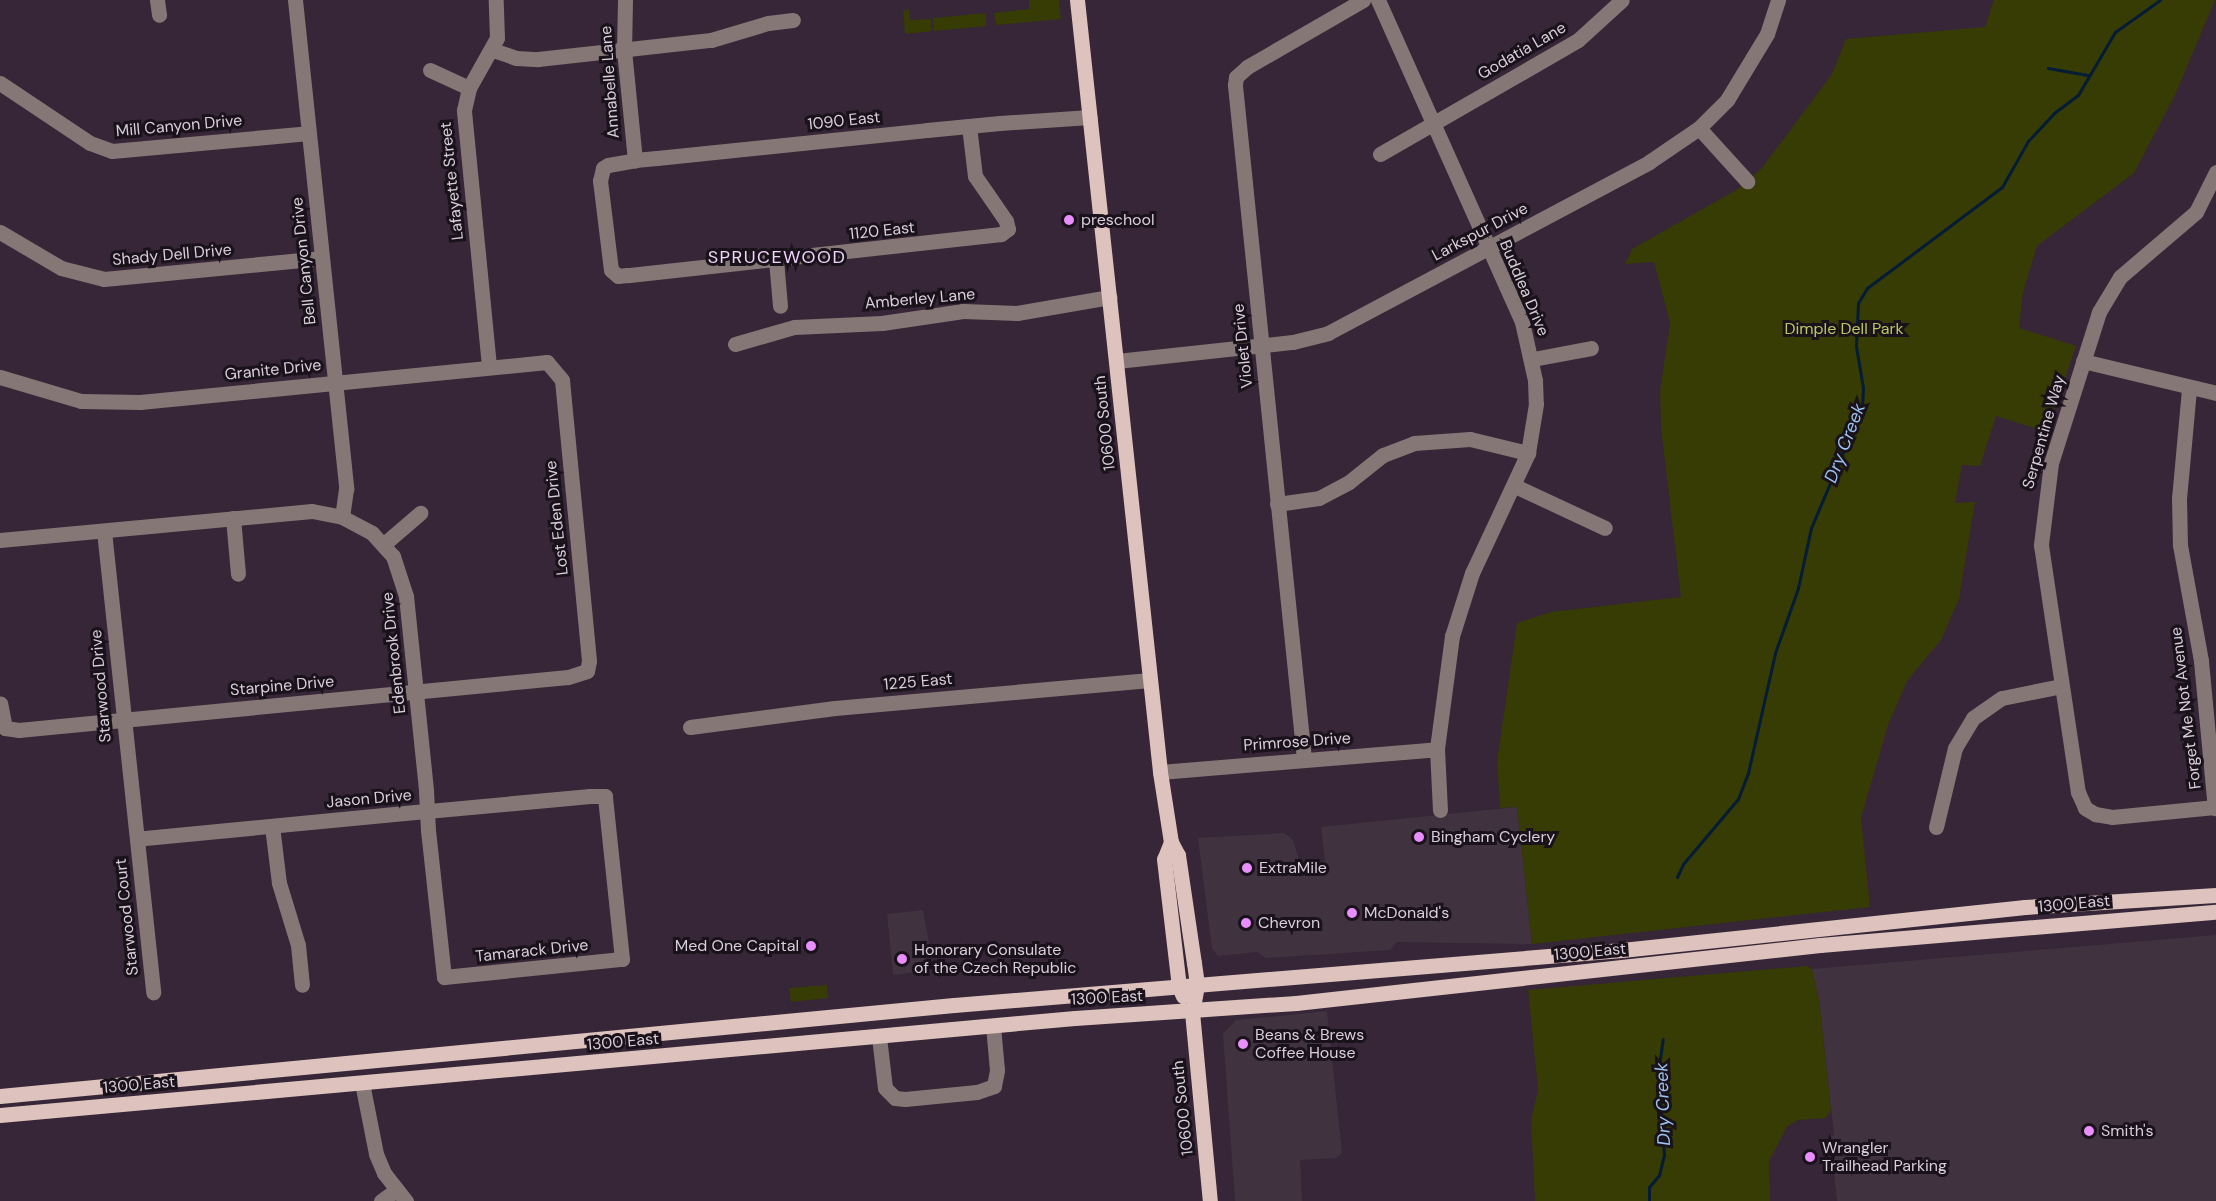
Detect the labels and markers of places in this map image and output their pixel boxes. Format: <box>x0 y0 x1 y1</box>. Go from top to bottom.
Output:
place label: preschool <box>1081 210 1155 230</box>
marker: preschool <box>1062 213 1076 227</box>
place label: Bingham Cyclery <box>1431 827 1555 847</box>
marker: Bingham Cyclery <box>1412 830 1426 844</box>
place label: ExtraMile <box>1259 858 1327 878</box>
marker: ExtraMile <box>1240 861 1254 875</box>
place label: McDonald's <box>1364 903 1449 923</box>
marker: McDonald's <box>1345 906 1359 920</box>
place label: Chevron <box>1258 913 1320 933</box>
marker: Chevron <box>1239 916 1253 930</box>
place label: Med One Capital <box>675 936 799 956</box>
marker: Med One Capital <box>804 939 818 953</box>
place label: Honorary Consulate of the Czech Republic <box>914 940 1076 978</box>
marker: Honorary Consulate of the Czech Republic <box>895 952 909 966</box>
place label: Beans & Brews Coffee House <box>1255 1025 1364 1063</box>
marker: Beans & Brews Coffee House <box>1236 1037 1250 1051</box>
place label: Smith's <box>2101 1121 2154 1141</box>
marker: Smith's <box>2082 1124 2096 1138</box>
place label: Wrangler Trailhead Parking <box>1822 1138 1947 1176</box>
marker: Wrangler Trailhead Parking <box>1803 1150 1817 1164</box>

